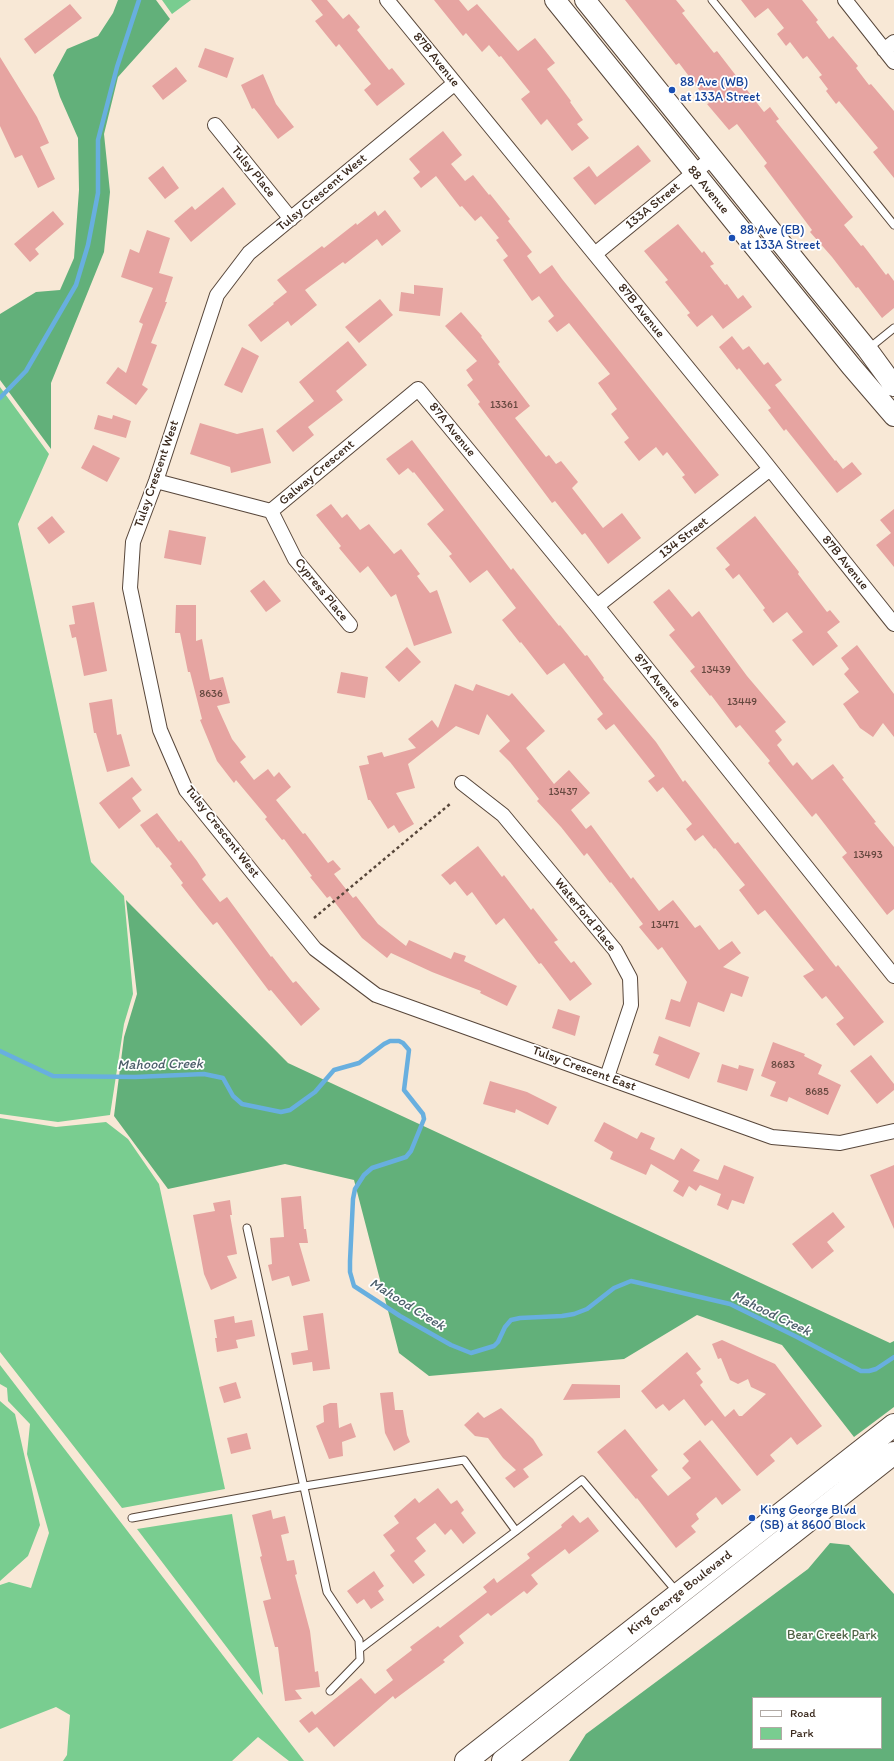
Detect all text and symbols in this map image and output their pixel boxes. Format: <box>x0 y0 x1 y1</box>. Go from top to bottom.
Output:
street label: 87B Avenue <box>409 30 463 90</box>
place label: 88 Ave (WB) at 133A Street <box>680 75 760 106</box>
marker: 88 Ave (WB) at 133A Street <box>667 85 677 95</box>
street label: Tulsy Place <box>227 143 279 201</box>
street label: Tulsy Crescent West <box>274 151 370 235</box>
street label: 88 Avenue <box>684 163 732 217</box>
street label: 133A Street <box>623 179 683 233</box>
place label: 88 Ave (EB) at 133A Street <box>740 223 820 254</box>
marker: 88 Ave (EB) at 133A Street <box>727 233 737 243</box>
street label: 87B Avenue <box>614 281 668 341</box>
house number: 13361 <box>490 398 518 412</box>
street label: 87A Avenue <box>425 400 479 460</box>
street label: Tulsy Crescent West <box>131 418 183 530</box>
street label: Galway Crescent <box>276 437 358 509</box>
street label: 134 Street <box>656 514 712 562</box>
street label: 87B Avenue <box>818 533 872 593</box>
street label: Cypress Place <box>291 555 351 625</box>
street label: 87A Avenue <box>630 651 684 711</box>
house number: 13439 <box>701 663 731 677</box>
house number: 8636 <box>199 687 223 701</box>
house number: 13449 <box>727 695 757 709</box>
street label: Tulsy Crescent West <box>181 783 263 881</box>
house number: 13437 <box>548 785 578 799</box>
house number: 13493 <box>853 848 883 862</box>
street label: Waterford Place <box>551 875 619 955</box>
house number: 13471 <box>651 918 679 932</box>
street label: Tulsy Crescent East <box>530 1043 638 1095</box>
water label: Mahood Creek <box>117 1056 203 1074</box>
house number: 8683 <box>771 1058 795 1072</box>
house number: 8685 <box>805 1085 829 1099</box>
water label: Mahood Creek <box>366 1275 448 1335</box>
water label: Mahood Creek <box>729 1288 813 1340</box>
place label: King George Blvd (SB) at 8600 Block <box>760 1503 866 1534</box>
marker: King George Blvd (SB) at 8600 Block <box>747 1513 757 1523</box>
street label: King George Boulevard <box>625 1547 735 1639</box>
park label: Bear Creek Park <box>787 1628 877 1644</box>
legend <box>752 1697 882 1749</box>
text: Road <box>790 1706 816 1720</box>
text: Park <box>790 1726 814 1740</box>

